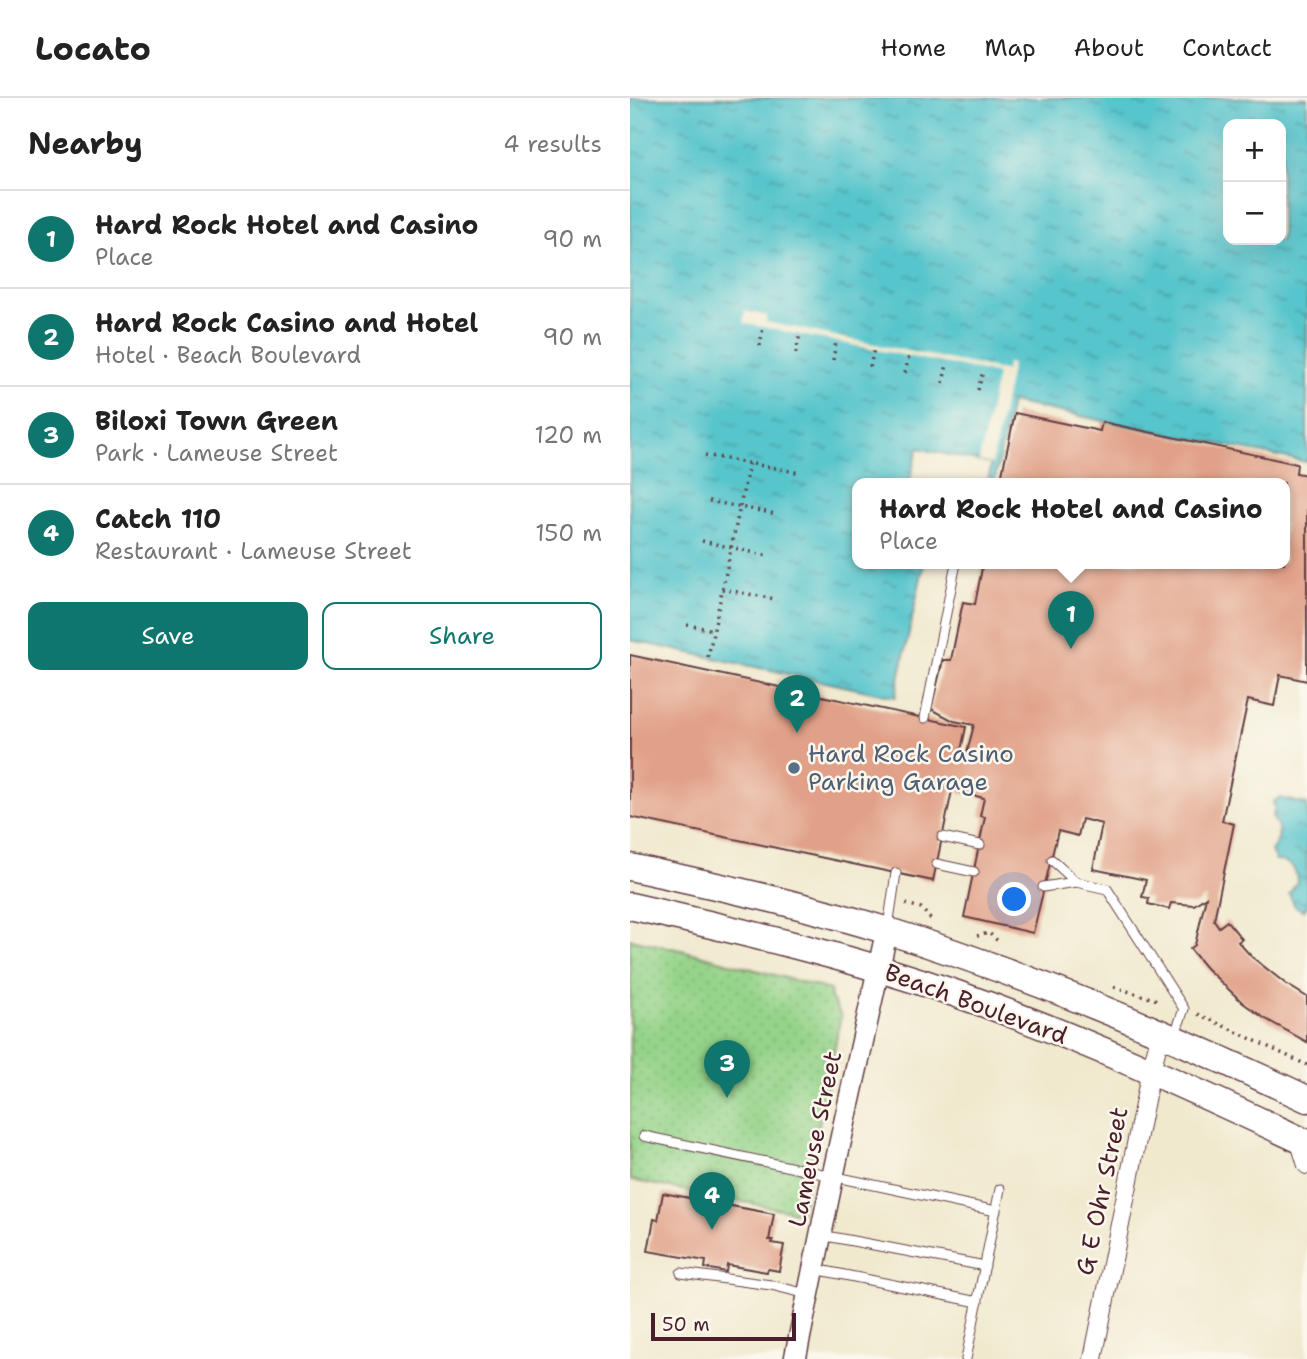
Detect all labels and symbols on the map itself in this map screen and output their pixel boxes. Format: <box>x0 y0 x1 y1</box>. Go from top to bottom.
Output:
pin: 1 <box>1048 591 1094 649</box>
pin: 2 <box>774 675 820 733</box>
place label: Hard Rock Casino Parking Garage <box>808 738 1014 798</box>
marker: Hard Rock Casino Parking Garage <box>786 760 802 776</box>
your location <box>997 882 1031 916</box>
street label: Beach Boulevard <box>880 956 1072 1052</box>
pin: 3 <box>704 1040 750 1098</box>
street label: Lameuse Street <box>781 1048 849 1230</box>
street label: G E Ohr Street <box>1069 1104 1135 1278</box>
pin: 4 <box>689 1172 735 1230</box>
scale bar <box>651 1310 796 1342</box>

